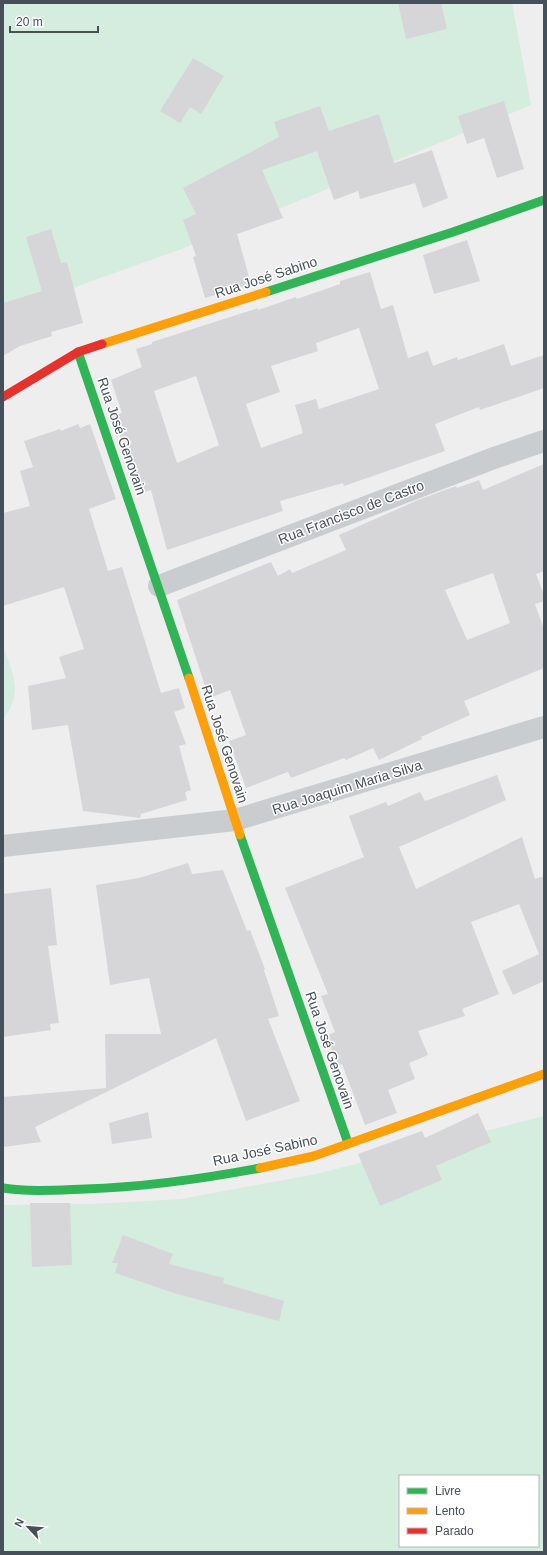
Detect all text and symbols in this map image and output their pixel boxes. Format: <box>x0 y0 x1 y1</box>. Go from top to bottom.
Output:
scale bar <box>10 8 98 34</box>
text: 20 m <box>16 15 43 29</box>
street label: Rua José Sabino <box>213 253 319 301</box>
street label: Rua José Genovain <box>94 375 150 497</box>
street label: Rua Francisco de Castro <box>276 477 426 547</box>
street label: Rua José Genovain <box>198 683 252 805</box>
street label: Rua Joaquim Maria Silva <box>270 757 424 817</box>
street label: Rua José Genovain <box>302 989 358 1111</box>
street label: Rua José Sabino <box>211 1131 319 1169</box>
legend <box>399 1475 539 1547</box>
text: Livre <box>435 1484 461 1498</box>
text: Lento <box>435 1504 465 1518</box>
north arrow <box>8 1507 48 1547</box>
text: N <box>12 1516 26 1529</box>
text: Parado <box>435 1524 474 1538</box>

